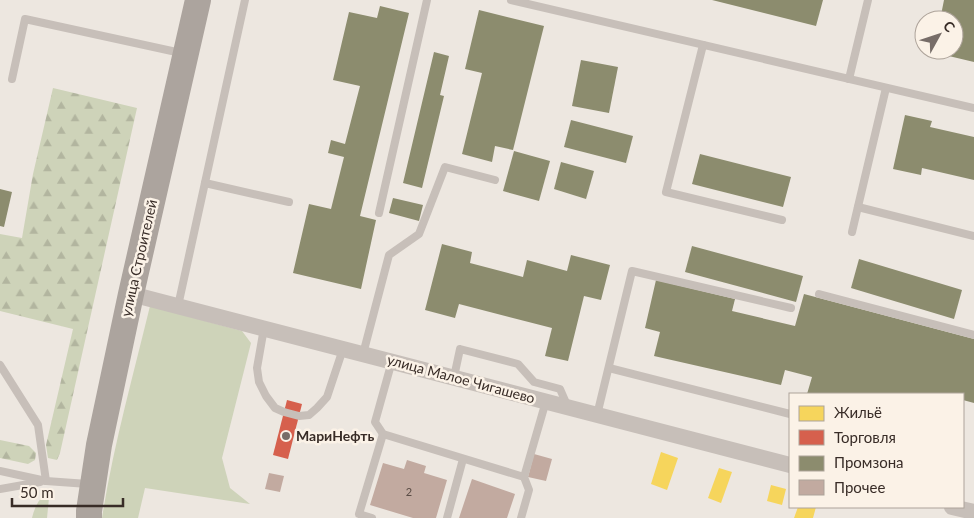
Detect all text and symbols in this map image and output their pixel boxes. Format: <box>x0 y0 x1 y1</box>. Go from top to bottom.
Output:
north arrow <box>914 10 964 60</box>
text: С <box>940 17 959 36</box>
street label: улица Строителей <box>117 198 160 318</box>
street label: улица Малое Чигашево <box>385 351 537 406</box>
legend <box>789 393 964 508</box>
text: Жильё <box>834 403 882 421</box>
place label: МариНефть <box>296 427 375 444</box>
text: Торговля <box>834 428 896 446</box>
marker: МариНефть <box>280 430 292 442</box>
text: Промзона <box>834 453 904 471</box>
scale bar <box>12 476 124 508</box>
text: Прочее <box>834 478 885 496</box>
text: 50 m <box>20 483 54 501</box>
house number: 2 <box>406 485 412 498</box>

